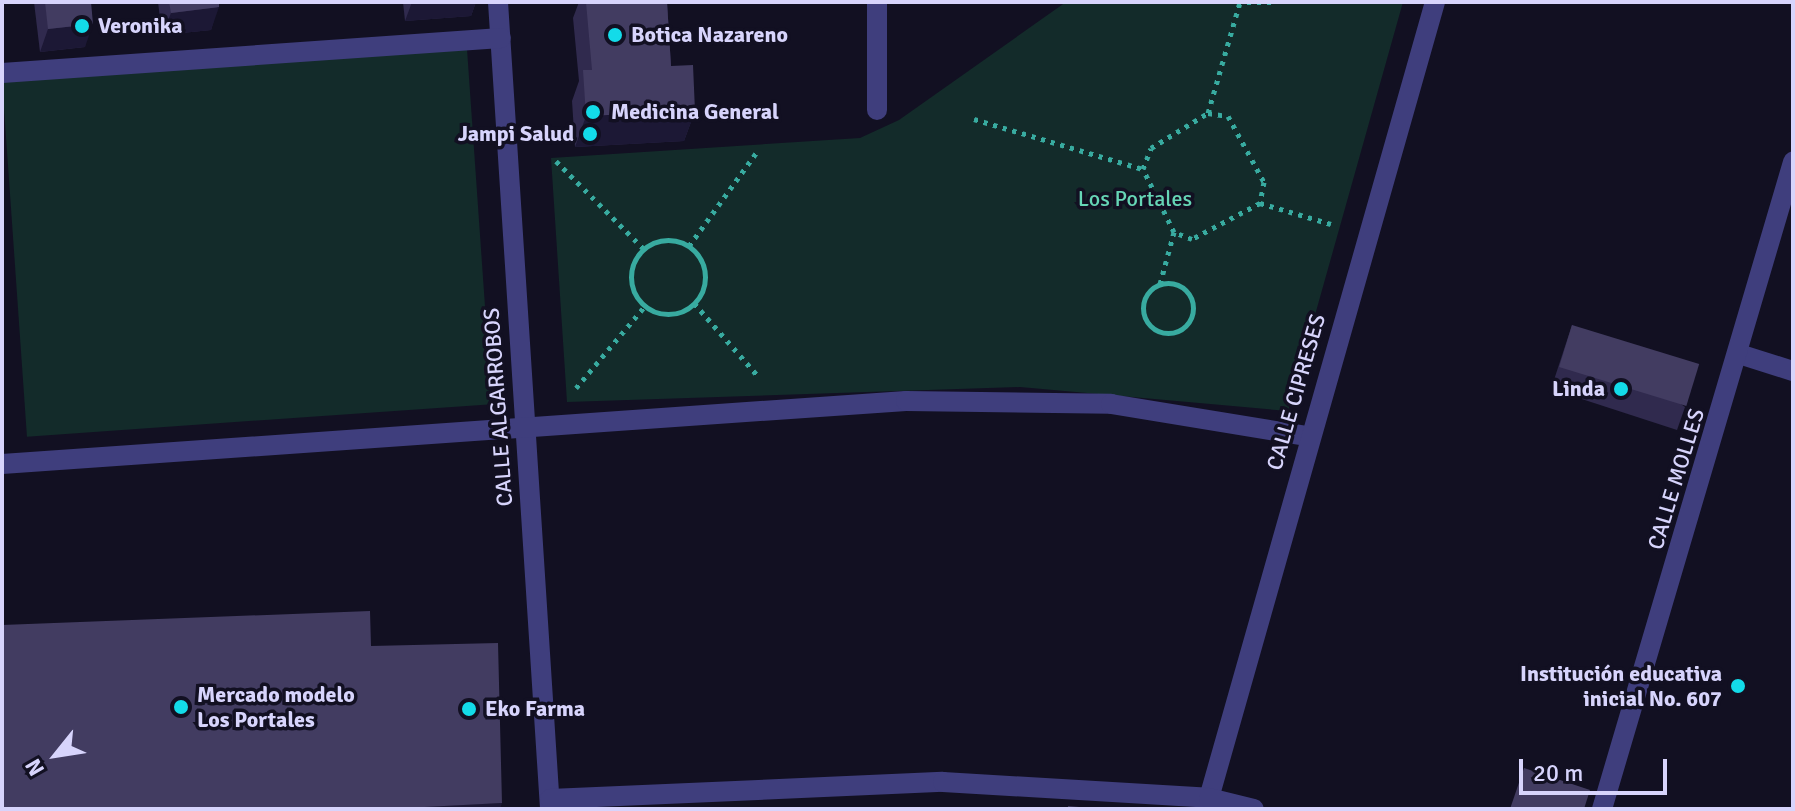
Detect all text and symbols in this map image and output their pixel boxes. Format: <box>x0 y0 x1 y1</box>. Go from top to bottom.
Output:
place label: Veronika <box>98 13 183 39</box>
marker: Veronika <box>73 17 91 35</box>
place label: Botica Nazareno <box>631 22 788 48</box>
marker: Botica Nazareno <box>606 26 624 44</box>
place label: Medicina General <box>611 99 779 125</box>
marker: Medicina General <box>582 101 604 123</box>
place label: Jampi Salud <box>458 121 574 147</box>
marker: Jampi Salud <box>581 125 599 143</box>
park label: Los Portales <box>1078 186 1192 212</box>
street label: CALLE ALGARROBOS <box>478 307 518 507</box>
street label: CALLE CIPRESES <box>1261 311 1331 473</box>
place label: Linda <box>1552 376 1605 402</box>
marker: Linda <box>1612 380 1630 398</box>
street label: CALLE MOLLES <box>1642 405 1710 553</box>
place label: Institución educativa inicial No. 607 <box>1520 660 1722 712</box>
marker: Institución educativa inicial No. 607 <box>1729 677 1747 695</box>
place label: Mercado modelo Los Portales <box>197 681 355 732</box>
place label: Eko Farma <box>485 696 585 722</box>
marker: Mercado modelo Los Portales <box>172 698 190 716</box>
marker: Eko Farma <box>460 700 478 718</box>
north arrow <box>16 715 96 795</box>
scale bar <box>1523 743 1671 793</box>
text: N <box>19 754 50 781</box>
text: 20 m <box>1533 758 1583 788</box>

